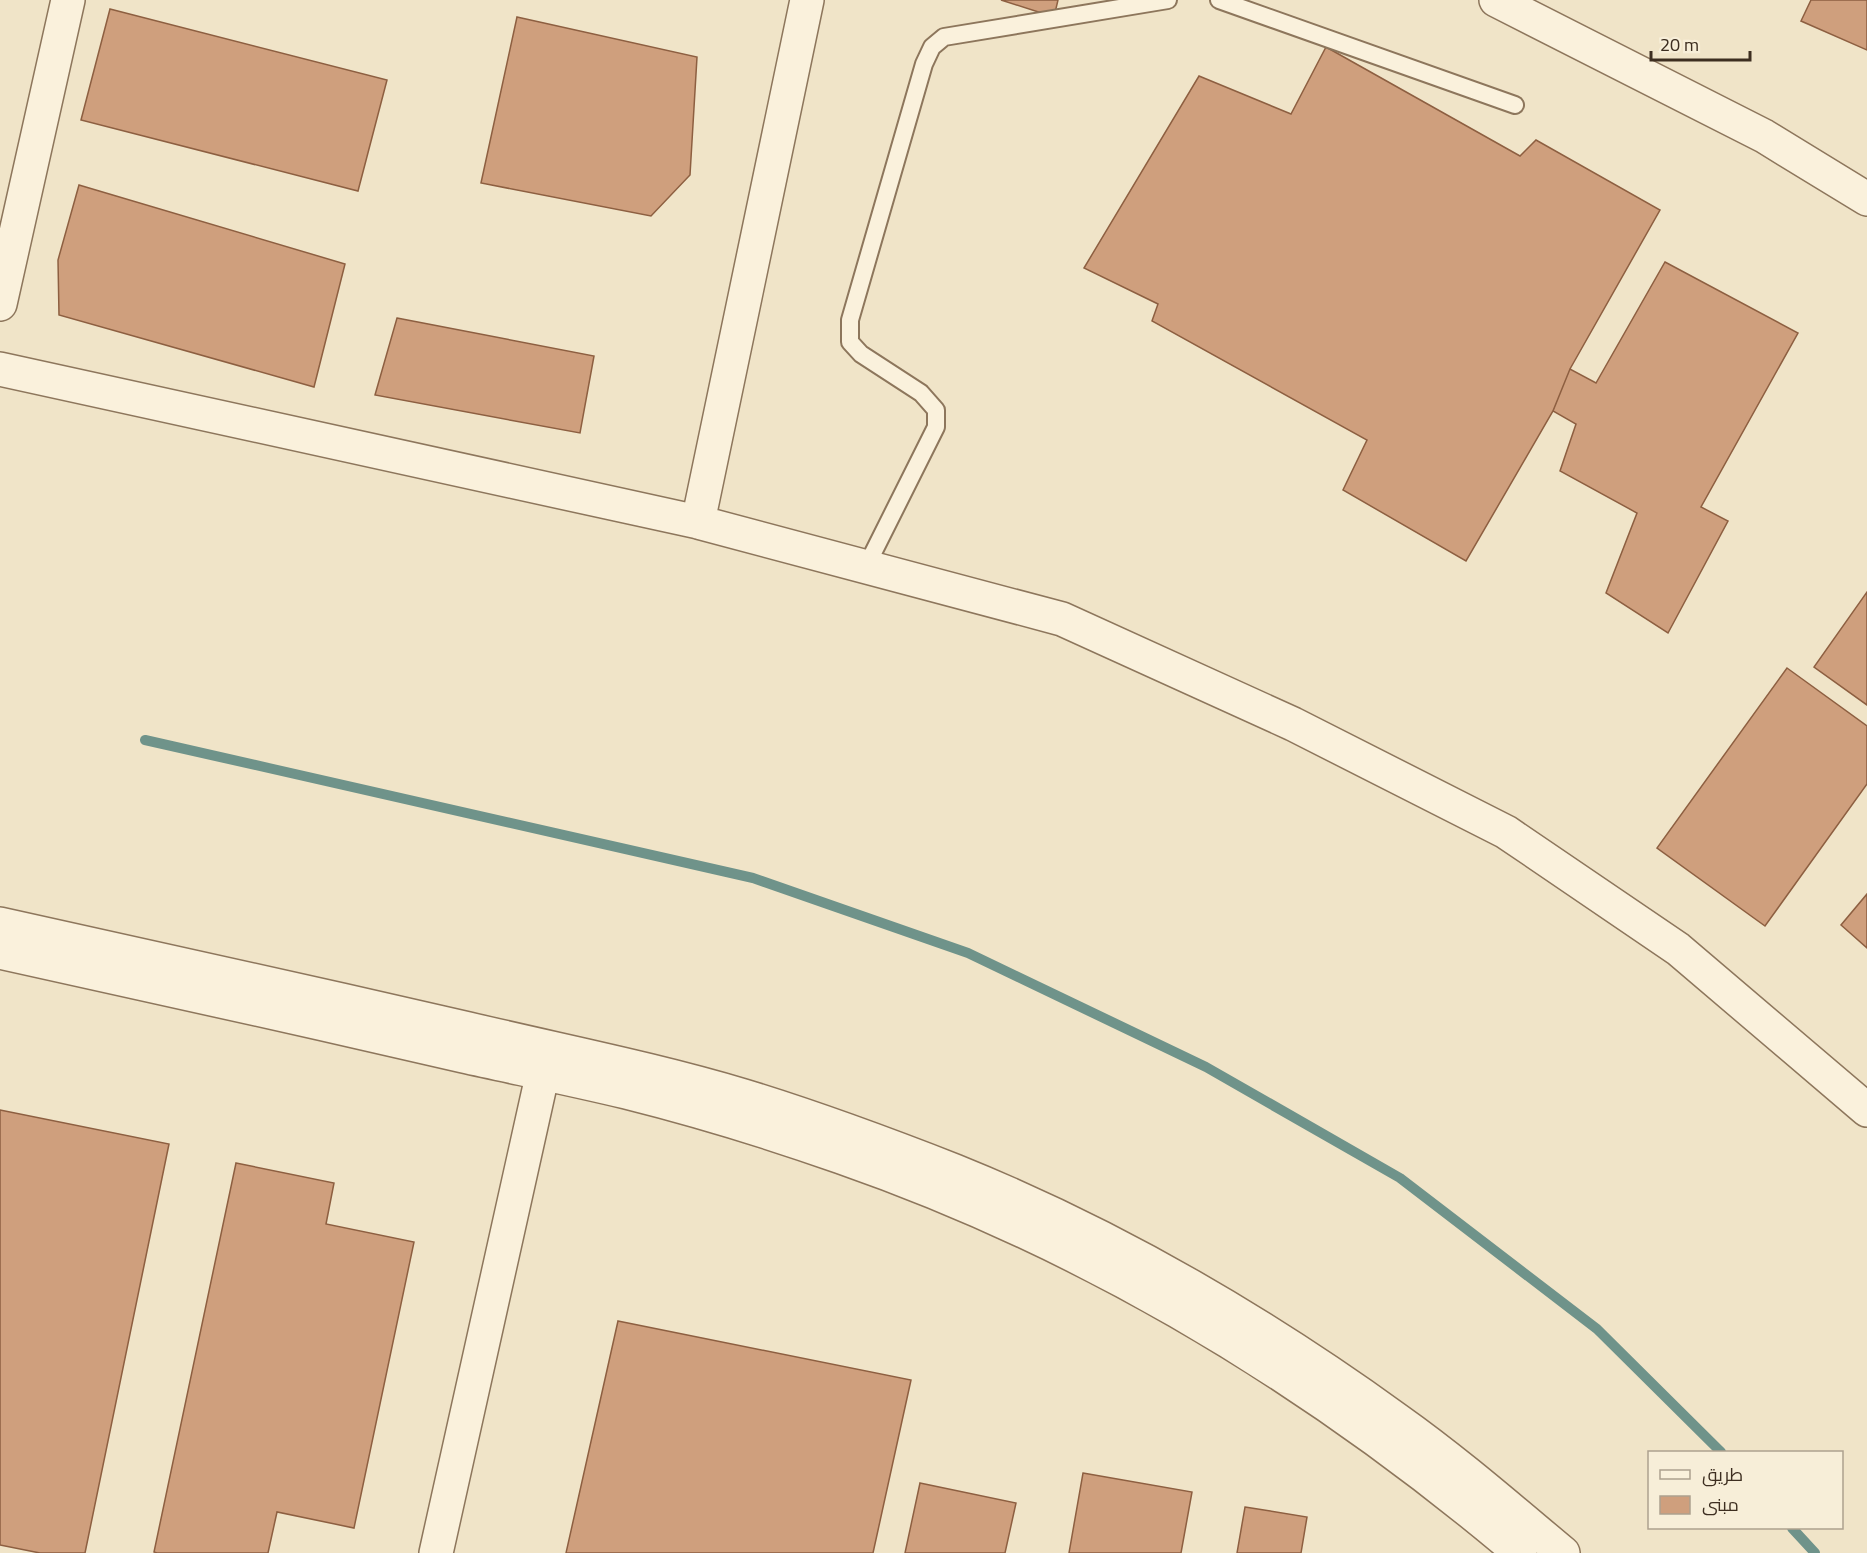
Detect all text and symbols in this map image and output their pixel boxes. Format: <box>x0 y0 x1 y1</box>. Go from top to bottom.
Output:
scale bar <box>1651 24 1750 62</box>
text: 20 m <box>1660 28 1699 61</box>
legend <box>1648 1451 1843 1529</box>
text: طريق <box>1702 1458 1743 1491</box>
text: مبنى <box>1702 1488 1739 1521</box>

